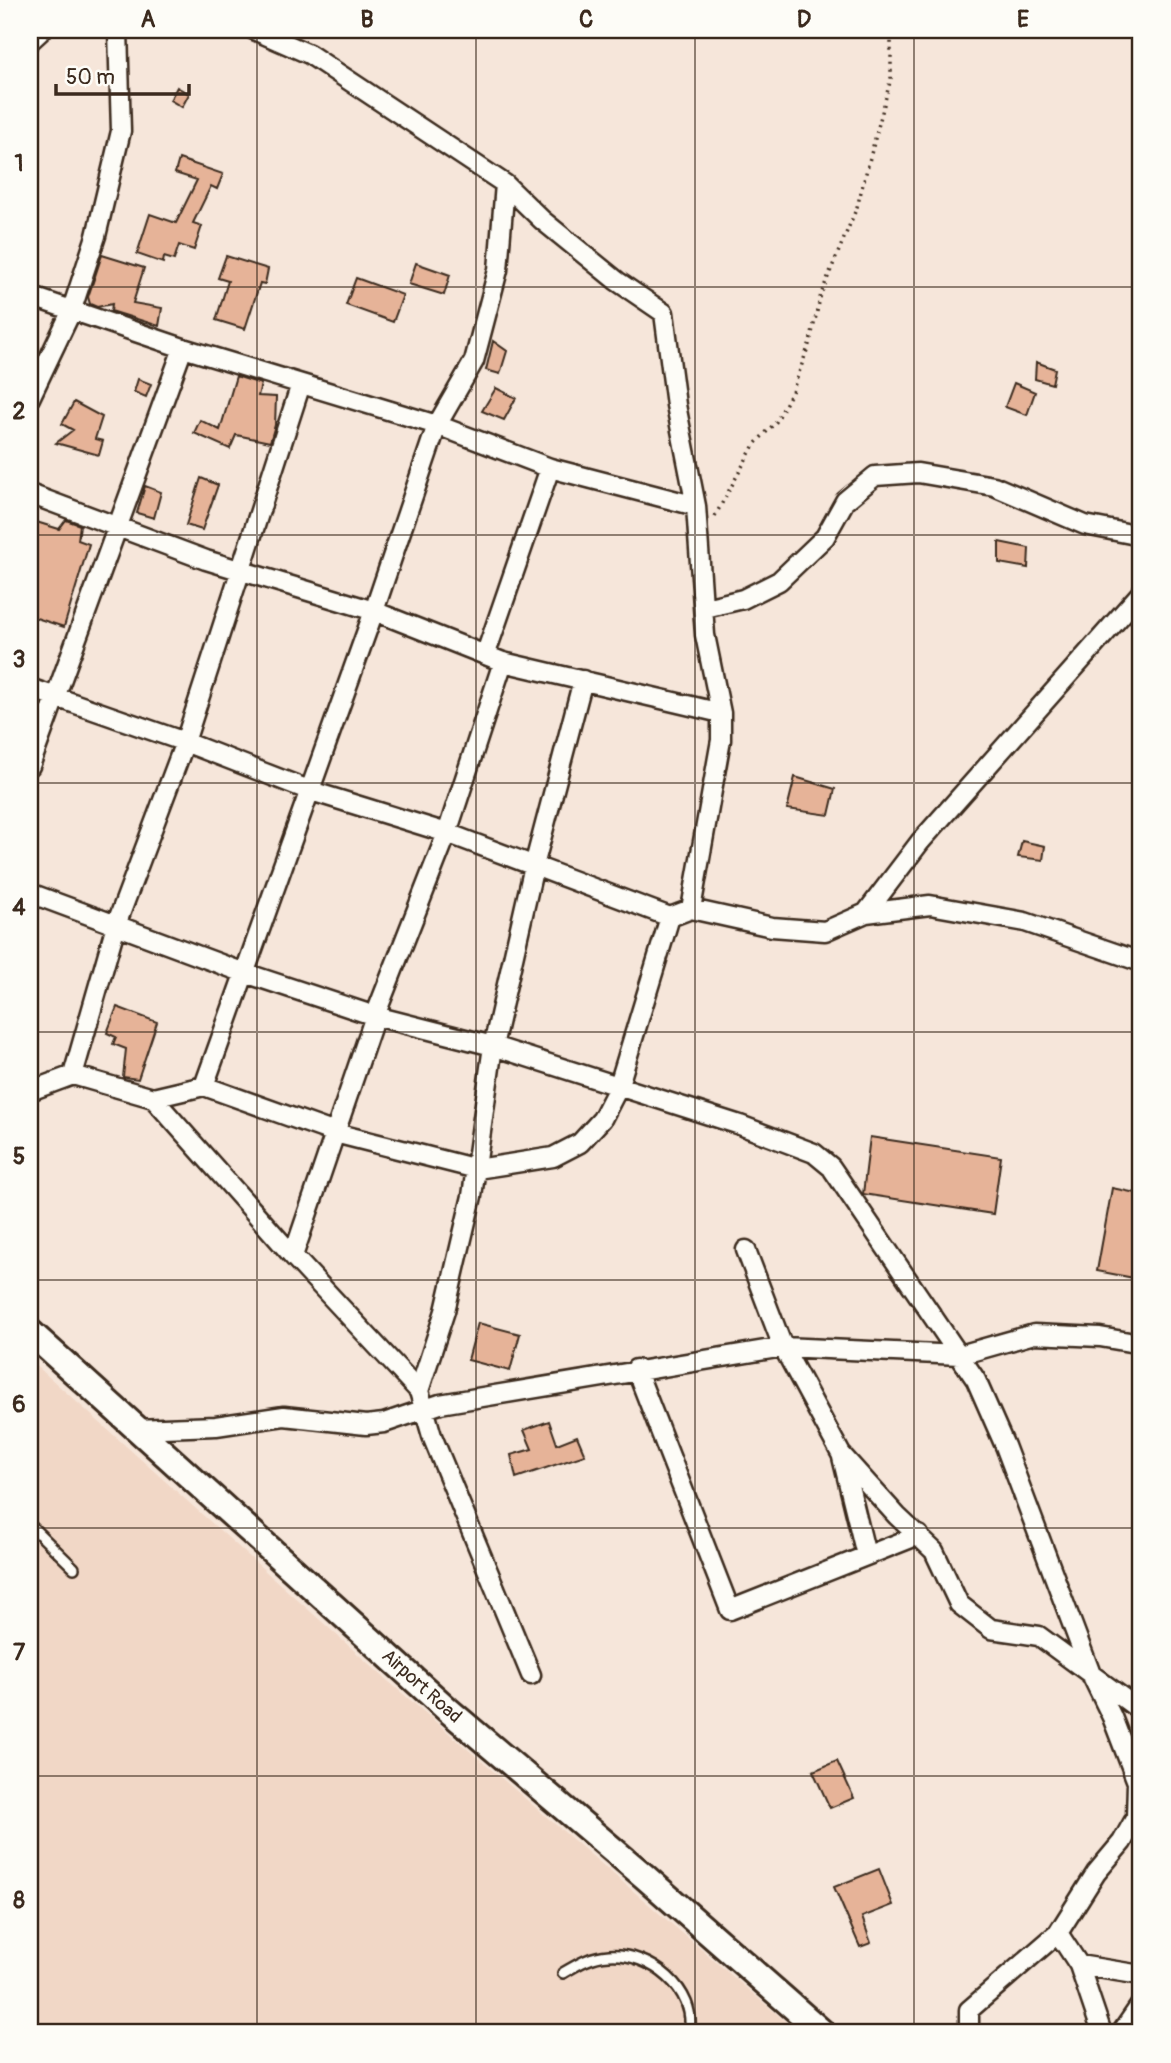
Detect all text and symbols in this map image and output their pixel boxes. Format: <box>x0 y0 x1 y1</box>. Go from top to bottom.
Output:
text: A <box>141 5 156 34</box>
text: B <box>360 5 374 34</box>
text: C <box>579 5 593 34</box>
text: D <box>797 5 811 34</box>
text: E <box>1017 5 1029 34</box>
scale bar <box>56 52 189 96</box>
text: 50 m <box>66 64 115 91</box>
text: 1 <box>15 149 24 178</box>
text: 2 <box>13 397 26 426</box>
text: 3 <box>13 645 25 674</box>
text: 4 <box>12 893 26 922</box>
text: 5 <box>13 1142 25 1171</box>
text: 6 <box>12 1390 26 1419</box>
text: 7 <box>13 1638 26 1667</box>
street label: Airport Road <box>377 1644 467 1728</box>
text: 8 <box>13 1886 25 1915</box>

